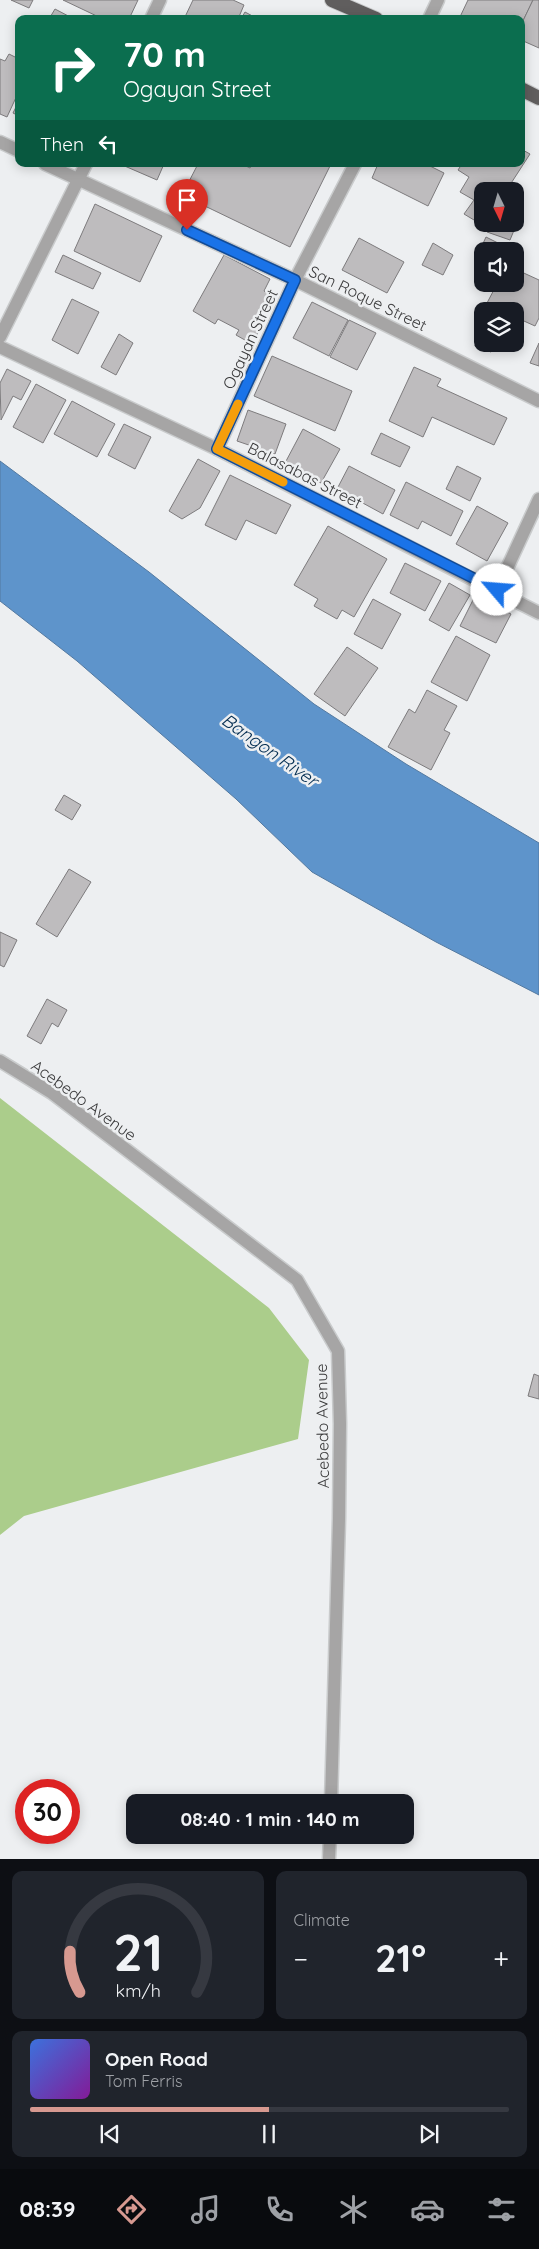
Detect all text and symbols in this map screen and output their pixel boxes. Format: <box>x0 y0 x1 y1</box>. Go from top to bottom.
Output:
text: 70 m <box>123 32 206 76</box>
icon: right <box>40 35 105 100</box>
text: Ogayan Street <box>123 75 271 103</box>
icon: left <box>94 130 122 158</box>
text: Then <box>40 132 84 156</box>
pin <box>166 179 208 230</box>
north arrow <box>474 182 524 232</box>
map controls <box>474 182 524 352</box>
icon: arrive <box>173 186 201 214</box>
button: sound <box>474 242 524 292</box>
street label: San Roque Street <box>306 261 430 335</box>
street label: Ogayan Street <box>218 286 282 392</box>
button: layers <box>474 302 524 352</box>
street label: Balasabas Street <box>244 438 366 512</box>
position arrow <box>470 563 522 615</box>
water label: Bangon River <box>217 708 324 793</box>
street label: Acebedo Avenue <box>28 1055 140 1145</box>
street label: Acebedo Avenue <box>311 1363 333 1489</box>
speed limit sign: 30 <box>15 1779 80 1844</box>
text: 08:40 · 1 min · 140 m <box>181 1807 359 1831</box>
text: Climate <box>294 1910 350 1930</box>
text: 21 <box>113 1919 163 1984</box>
text: 21° <box>375 1934 426 1982</box>
text: − <box>294 1941 308 1976</box>
text: + <box>493 1941 509 1976</box>
text: km/h <box>115 1979 160 2001</box>
text: Open Road <box>105 2047 208 2071</box>
text: Tom Ferris <box>105 2071 182 2091</box>
icon: previous <box>96 2120 124 2148</box>
icon: pause <box>255 2120 283 2148</box>
icon: next <box>415 2120 443 2148</box>
icon: directions <box>114 2192 149 2227</box>
icon: music <box>188 2192 223 2227</box>
icon: phone <box>262 2192 297 2227</box>
icon: climate <box>336 2192 371 2227</box>
icon: car <box>410 2192 445 2227</box>
icon: filters <box>484 2192 519 2227</box>
text: 08:39 <box>20 2195 75 2223</box>

